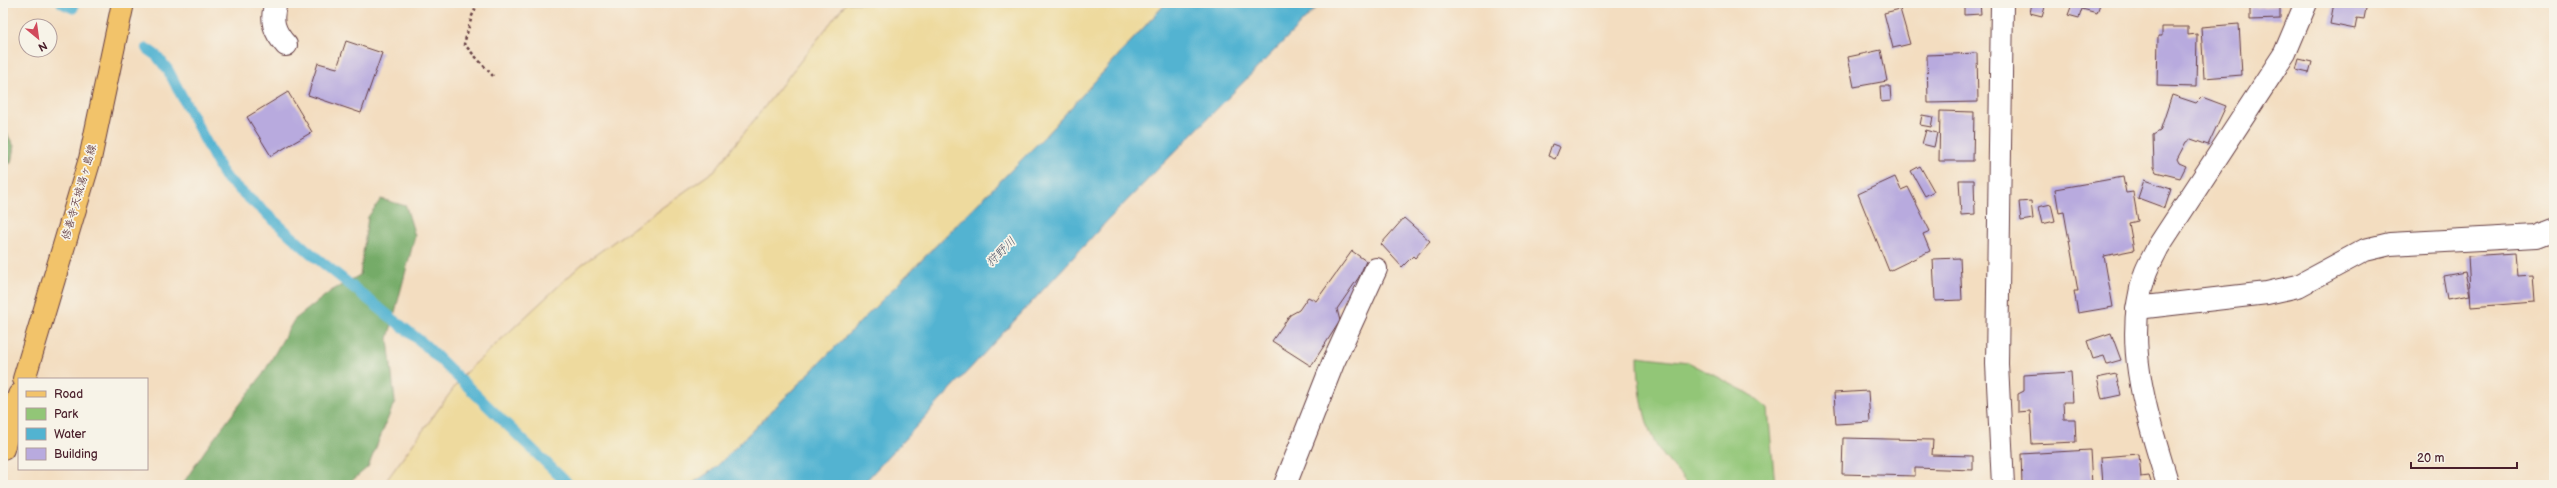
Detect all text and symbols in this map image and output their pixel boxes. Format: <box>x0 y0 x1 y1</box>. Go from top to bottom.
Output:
north arrow <box>18 18 58 58</box>
text: N <box>36 39 49 54</box>
street label: 修善寺天城湯ヶ島線 <box>59 143 99 241</box>
water label: 狩野川 <box>983 234 1019 270</box>
legend <box>18 378 148 470</box>
text: Road <box>54 387 83 402</box>
text: Park <box>54 407 78 422</box>
text: Water <box>54 427 86 442</box>
scale bar <box>2411 444 2517 470</box>
text: Building <box>54 447 98 462</box>
text: 20 m <box>2417 451 2444 466</box>

